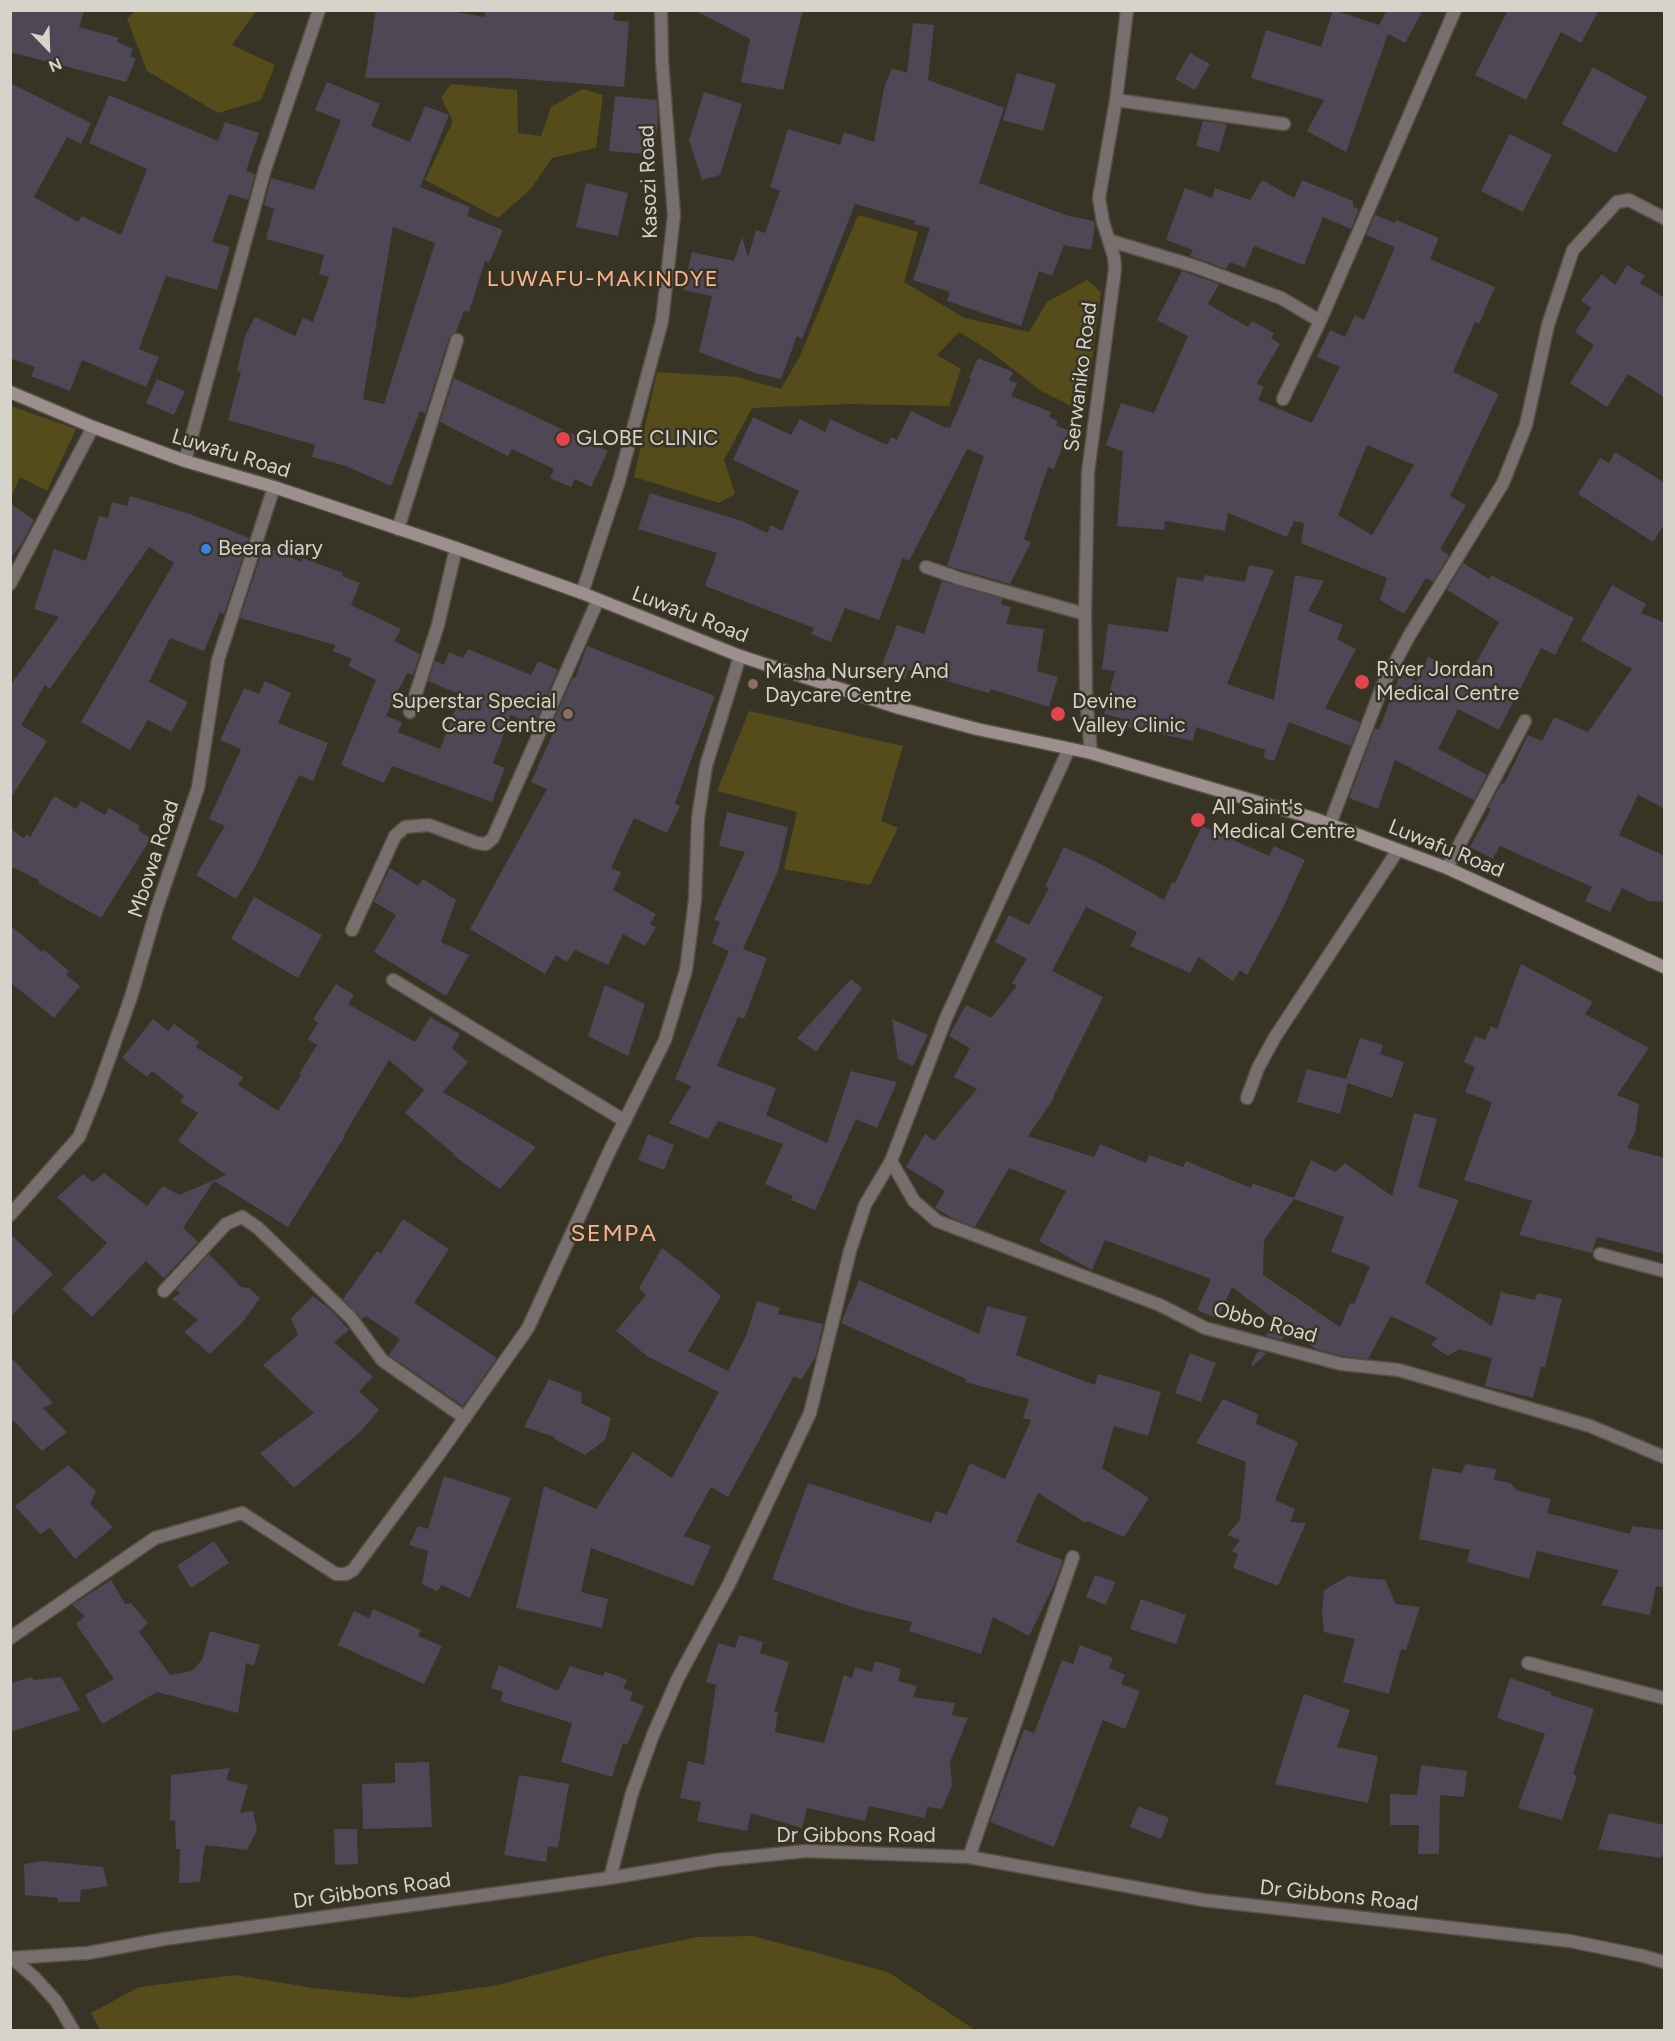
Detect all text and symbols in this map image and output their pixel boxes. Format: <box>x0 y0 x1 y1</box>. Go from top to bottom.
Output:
north arrow <box>18 18 78 78</box>
text: N <box>46 54 65 76</box>
street label: Kasozi Road <box>634 125 664 239</box>
district label: LUWAFU-MAKINDYE <box>487 267 719 293</box>
street label: Serwaniko Road <box>1059 301 1103 453</box>
street label: Luwafu Road <box>169 424 293 484</box>
place label: GLOBE CLINIC <box>576 426 718 452</box>
marker: GLOBE CLINIC <box>554 430 572 448</box>
place label: Beera diary <box>218 536 323 562</box>
marker: Beera diary <box>199 542 213 556</box>
street label: Luwafu Road <box>628 581 752 649</box>
place label: River Jordan Medical Centre <box>1376 657 1519 707</box>
place label: Masha Nursery And Daycare Centre <box>765 659 949 709</box>
marker: River Jordan Medical Centre <box>1353 673 1371 691</box>
marker: Masha Nursery And Daycare Centre <box>746 677 760 691</box>
place label: Superstar Special Care Centre <box>391 689 556 739</box>
place label: Devine Valley Clinic <box>1072 689 1186 739</box>
marker: Devine Valley Clinic <box>1049 705 1067 723</box>
marker: Superstar Special Care Centre <box>561 707 575 721</box>
place label: All Saint's Medical Centre <box>1212 795 1355 845</box>
street label: Mbowa Road <box>123 797 185 921</box>
marker: All Saint's Medical Centre <box>1189 811 1207 829</box>
street label: Luwafu Road <box>1384 814 1508 884</box>
district label: SEMPA <box>571 1220 657 1248</box>
street label: Obbo Road <box>1210 1297 1320 1349</box>
street label: Dr Gibbons Road <box>776 1823 936 1849</box>
street label: Dr Gibbons Road <box>291 1867 453 1915</box>
street label: Dr Gibbons Road <box>1258 1875 1420 1917</box>

